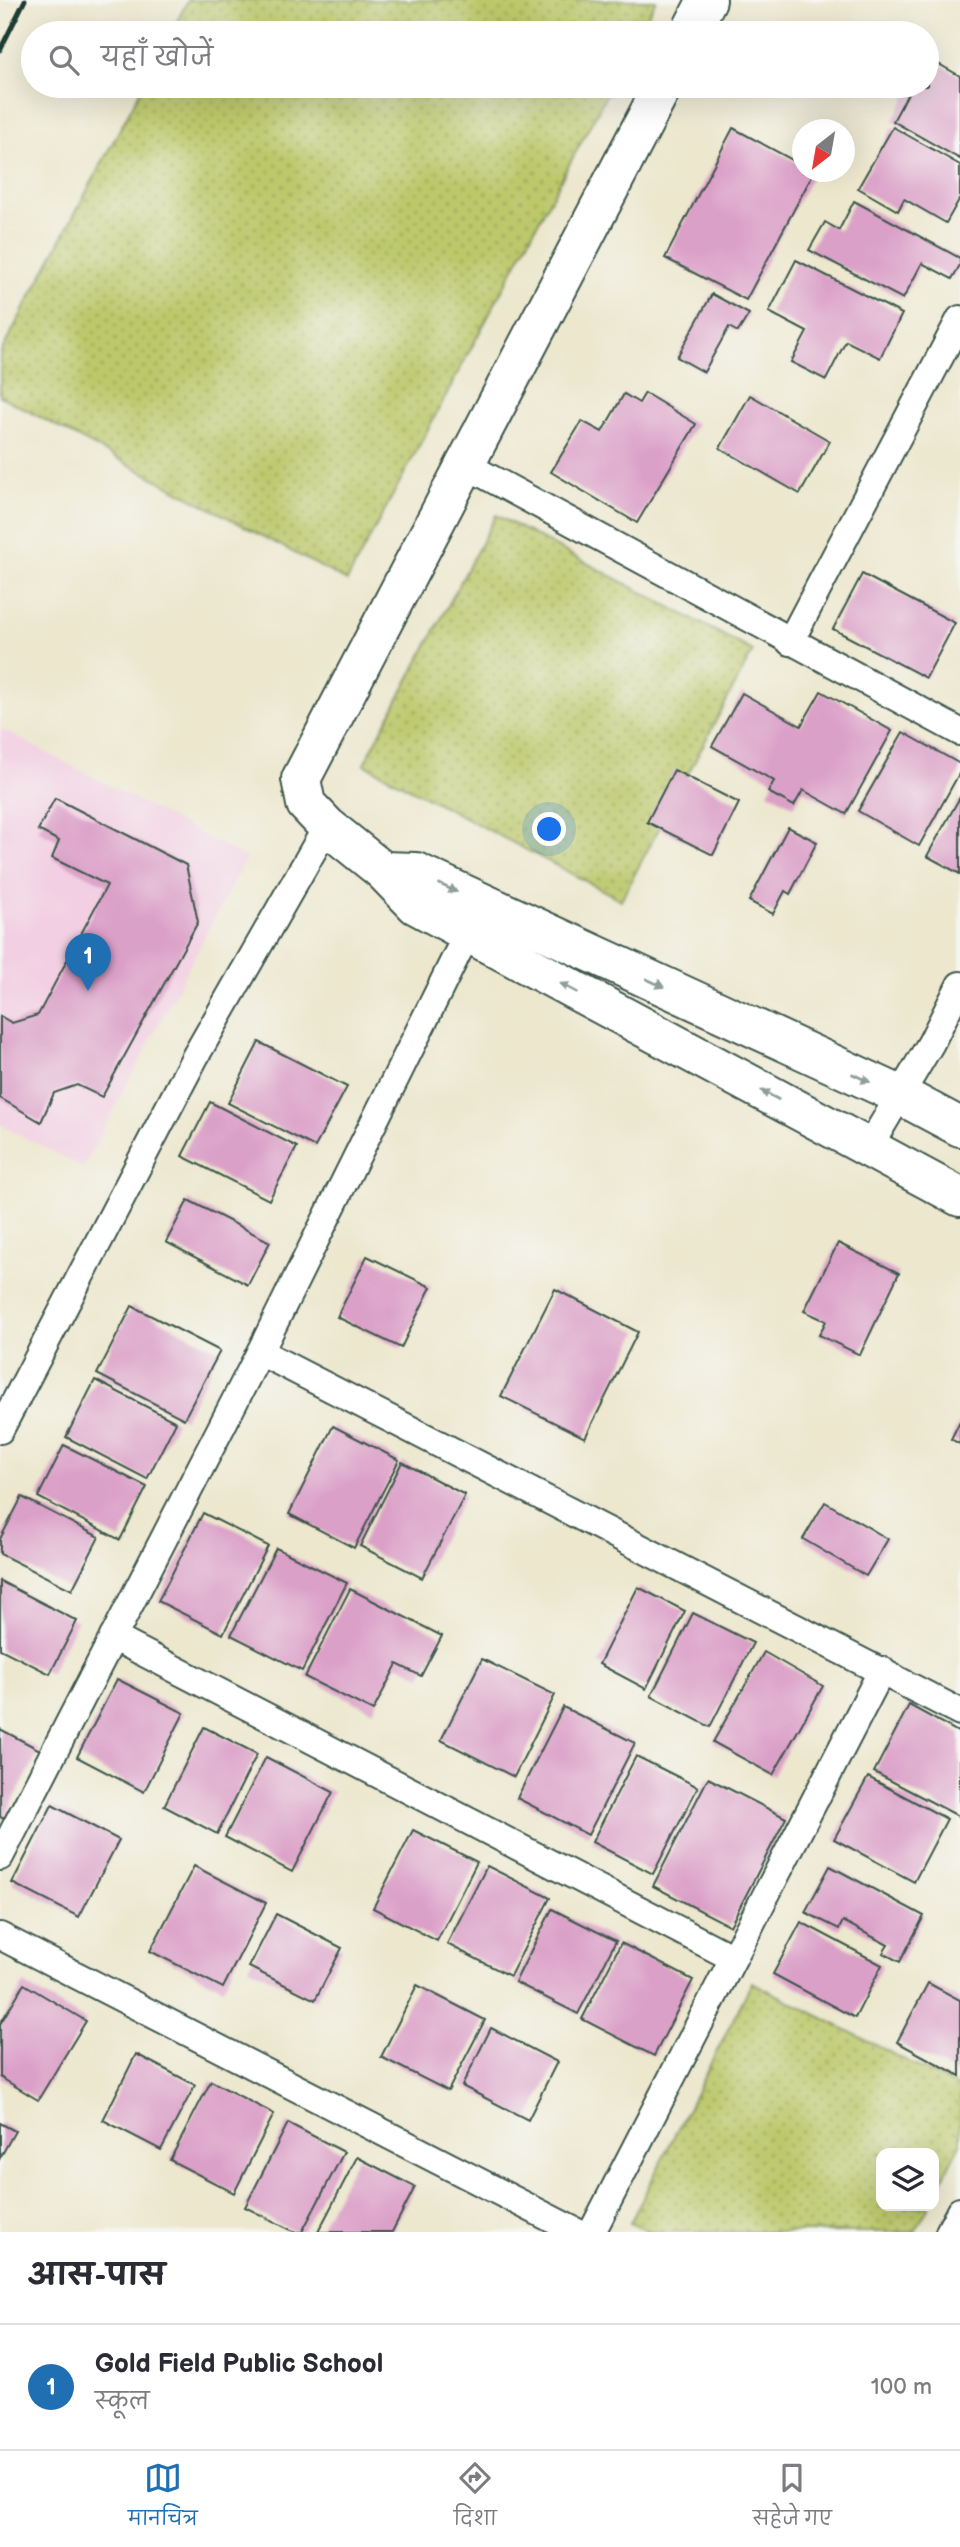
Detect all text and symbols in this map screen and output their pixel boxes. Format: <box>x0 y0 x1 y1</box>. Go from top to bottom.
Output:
search box <box>21 21 939 98</box>
icon: search <box>45 41 83 79</box>
text: यहाँ खोजें <box>101 43 213 74</box>
north arrow <box>792 119 855 182</box>
your location <box>532 812 566 846</box>
one-way arrow <box>438 882 458 893</box>
pin: 1 <box>65 933 111 991</box>
one-way arrow <box>644 978 665 989</box>
one-way arrow <box>559 983 579 995</box>
one-way arrow <box>851 1073 872 1084</box>
one-way arrow <box>761 1089 780 1101</box>
map controls <box>876 2148 939 2211</box>
button: layers <box>876 2148 939 2211</box>
text: आस-पास <box>28 2258 165 2294</box>
text: Gold Field Public School <box>95 2349 383 2380</box>
text: 1 <box>46 2373 56 2401</box>
text: 100 m <box>871 2373 932 2401</box>
text: स्कूल <box>95 2388 150 2416</box>
tab: मानचित्र <box>128 2459 198 2539</box>
tab: दिशा <box>454 2459 497 2539</box>
tab: सहेजे गए <box>753 2459 832 2539</box>

